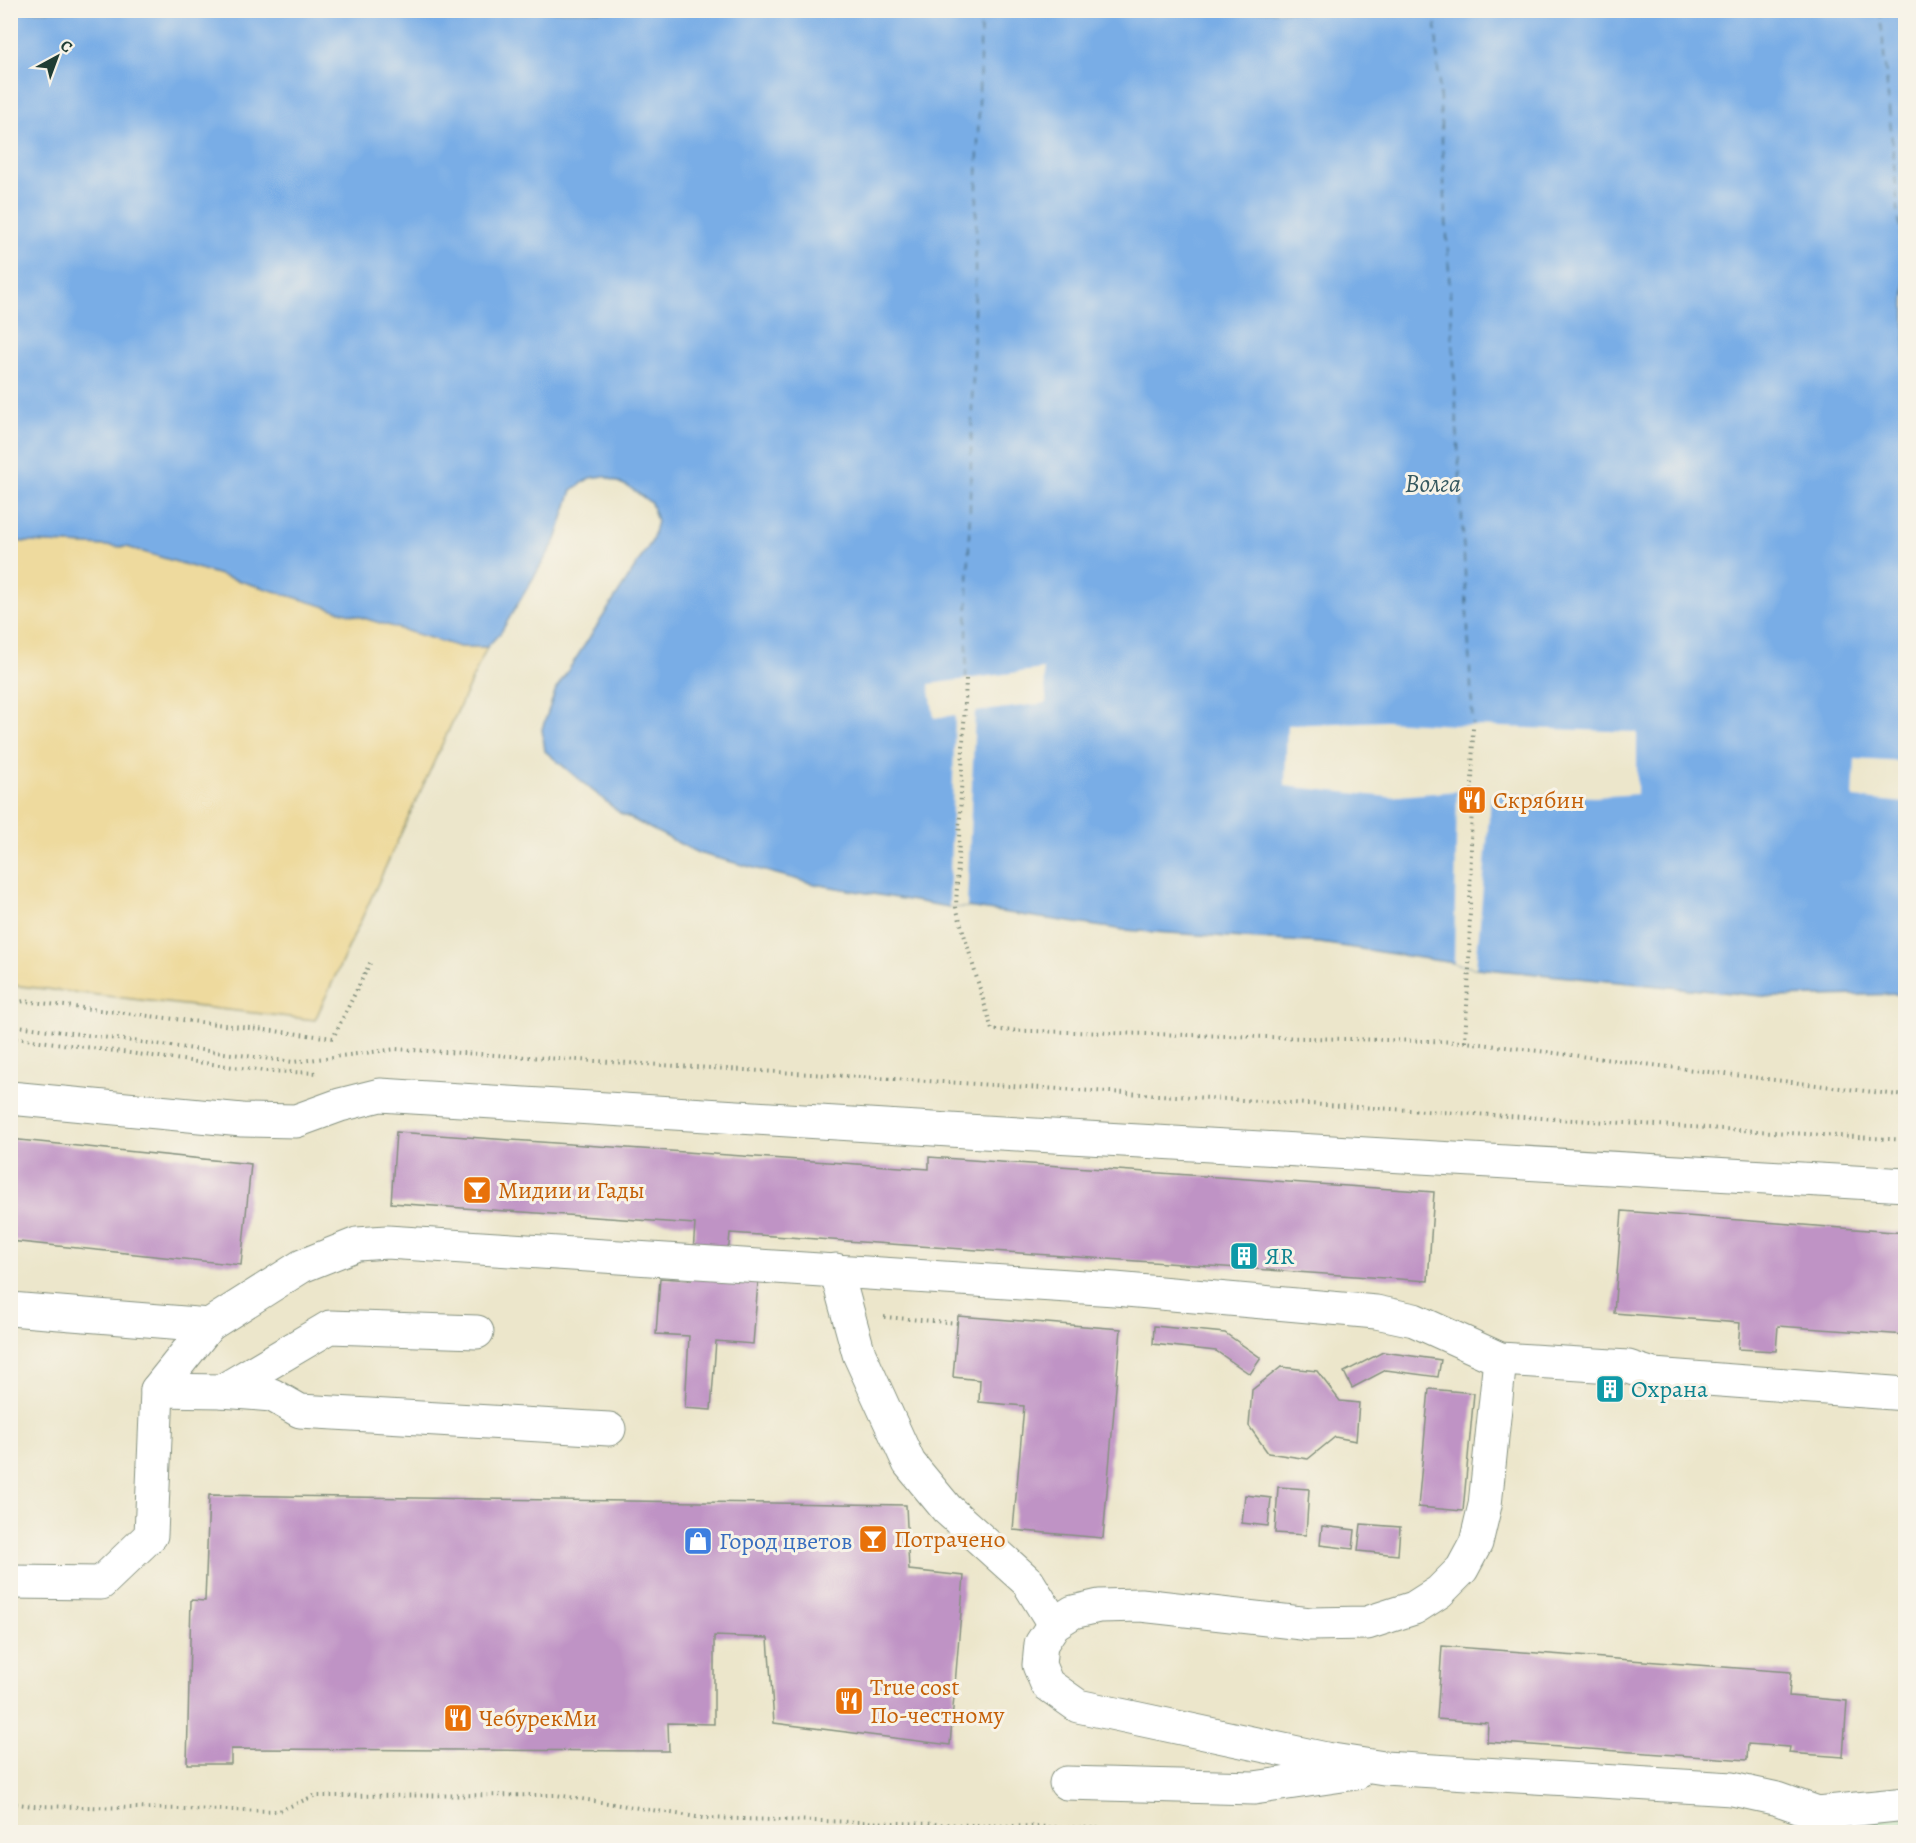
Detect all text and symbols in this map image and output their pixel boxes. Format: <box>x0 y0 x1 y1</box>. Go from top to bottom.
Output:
north arrow <box>27 27 87 87</box>
text: С <box>55 35 77 58</box>
water label: Волга <box>1405 466 1461 501</box>
restaurant icon: Скрябин <box>1456 784 1488 816</box>
place label: Скрябин <box>1493 784 1584 816</box>
bar icon: Мидии и Гады <box>461 1174 493 1206</box>
place label: Мидии и Гады <box>498 1174 645 1206</box>
building icon: ЯR <box>1228 1240 1260 1272</box>
place label: ЯR <box>1265 1240 1295 1272</box>
building icon: Охрана <box>1594 1373 1626 1405</box>
place label: Охрана <box>1631 1373 1708 1405</box>
bar icon: Потрачено <box>857 1523 889 1555</box>
place label: Потрачено <box>894 1523 1006 1555</box>
shop icon: Город цветов <box>682 1525 714 1557</box>
place label: Город цветов <box>719 1525 853 1557</box>
place label: True cost По-честному <box>870 1671 1005 1731</box>
restaurant icon: True cost По-честному <box>833 1685 865 1717</box>
restaurant icon: ЧебурекМи <box>442 1702 474 1734</box>
place label: ЧебурекМи <box>479 1702 597 1734</box>

